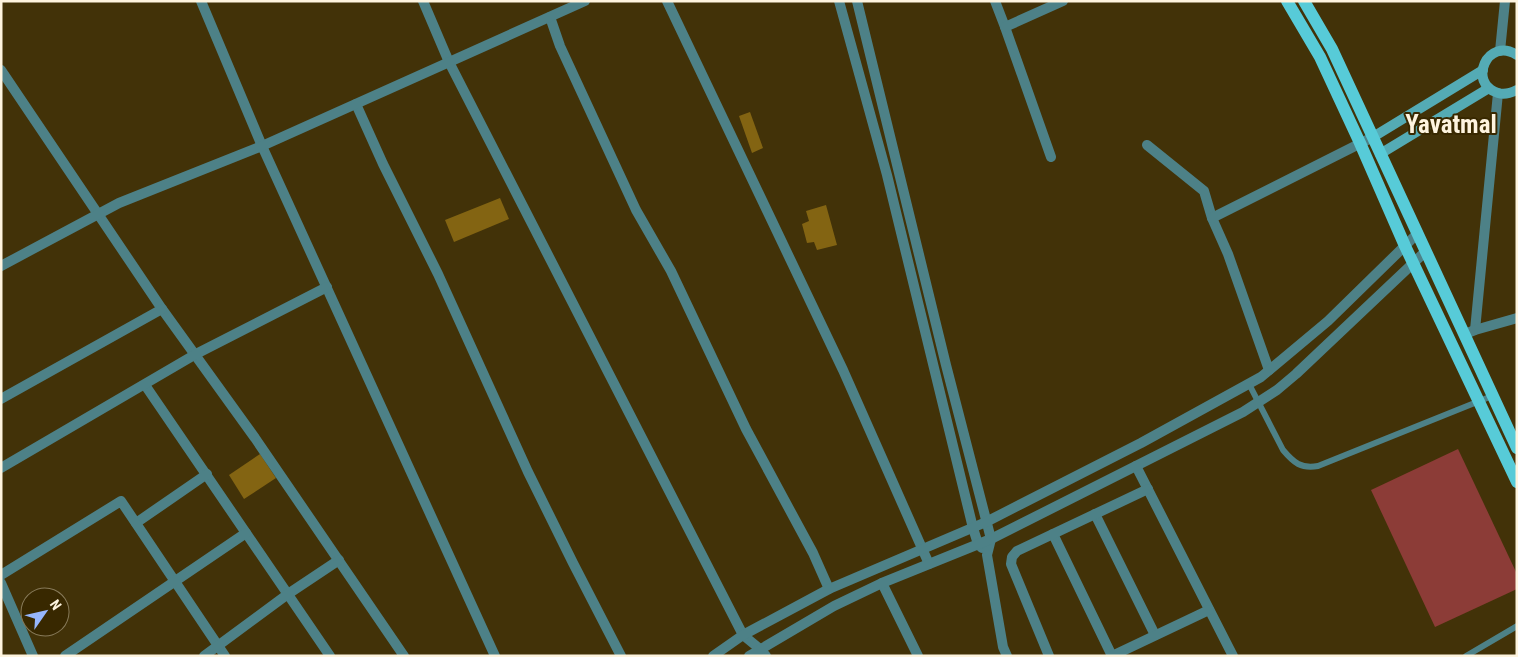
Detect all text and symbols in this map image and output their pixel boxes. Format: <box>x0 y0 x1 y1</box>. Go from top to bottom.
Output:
district label: Yavatmal <box>1405 110 1497 139</box>
north arrow <box>20 587 70 637</box>
text: N <box>47 597 65 613</box>

